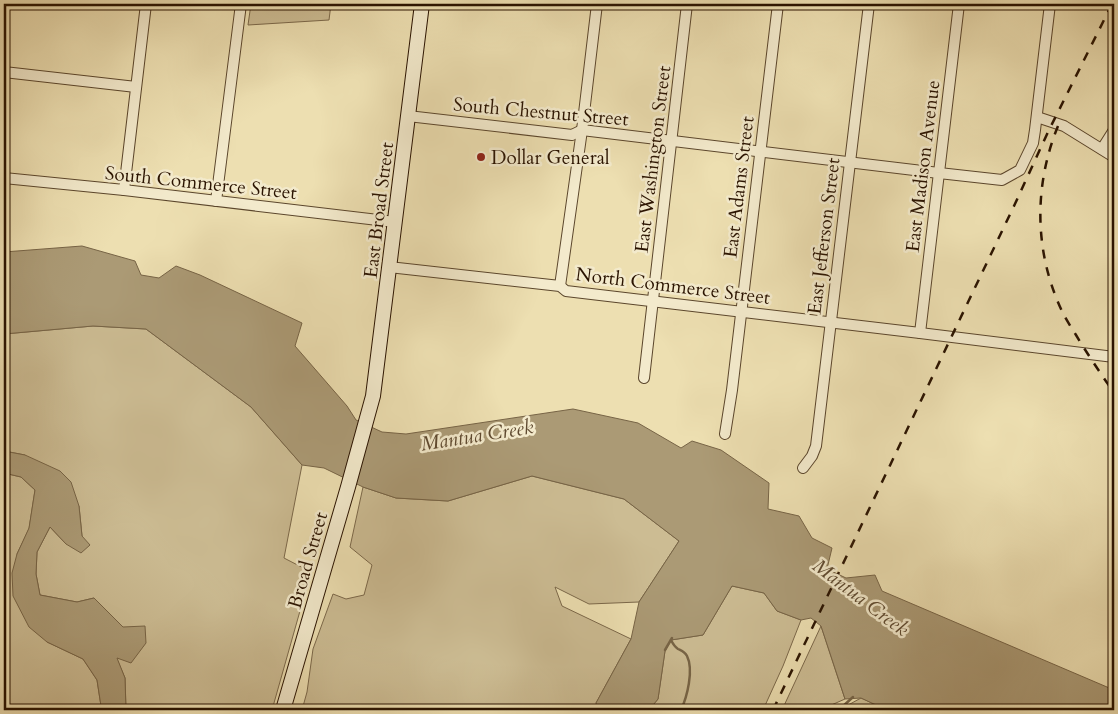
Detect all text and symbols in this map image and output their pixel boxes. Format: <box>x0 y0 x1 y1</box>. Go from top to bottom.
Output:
street label: East Washington Street <box>629 64 677 254</box>
street label: East Madison Avenue <box>900 79 946 254</box>
street label: South Chestnut Street <box>452 91 630 133</box>
street label: East Adams Street <box>717 115 761 259</box>
street label: East Broad Street <box>358 141 400 280</box>
place label: Dollar General <box>491 145 610 171</box>
marker: Dollar General <box>475 151 487 163</box>
street label: East Jefferson Street <box>801 156 847 316</box>
street label: South Commerce Street <box>104 160 298 206</box>
street label: North Commerce Street <box>574 261 772 311</box>
water label: Mantua Creek <box>419 413 536 458</box>
street label: Broad Street <box>282 509 334 612</box>
water label: Mantua Creek <box>807 552 914 643</box>

